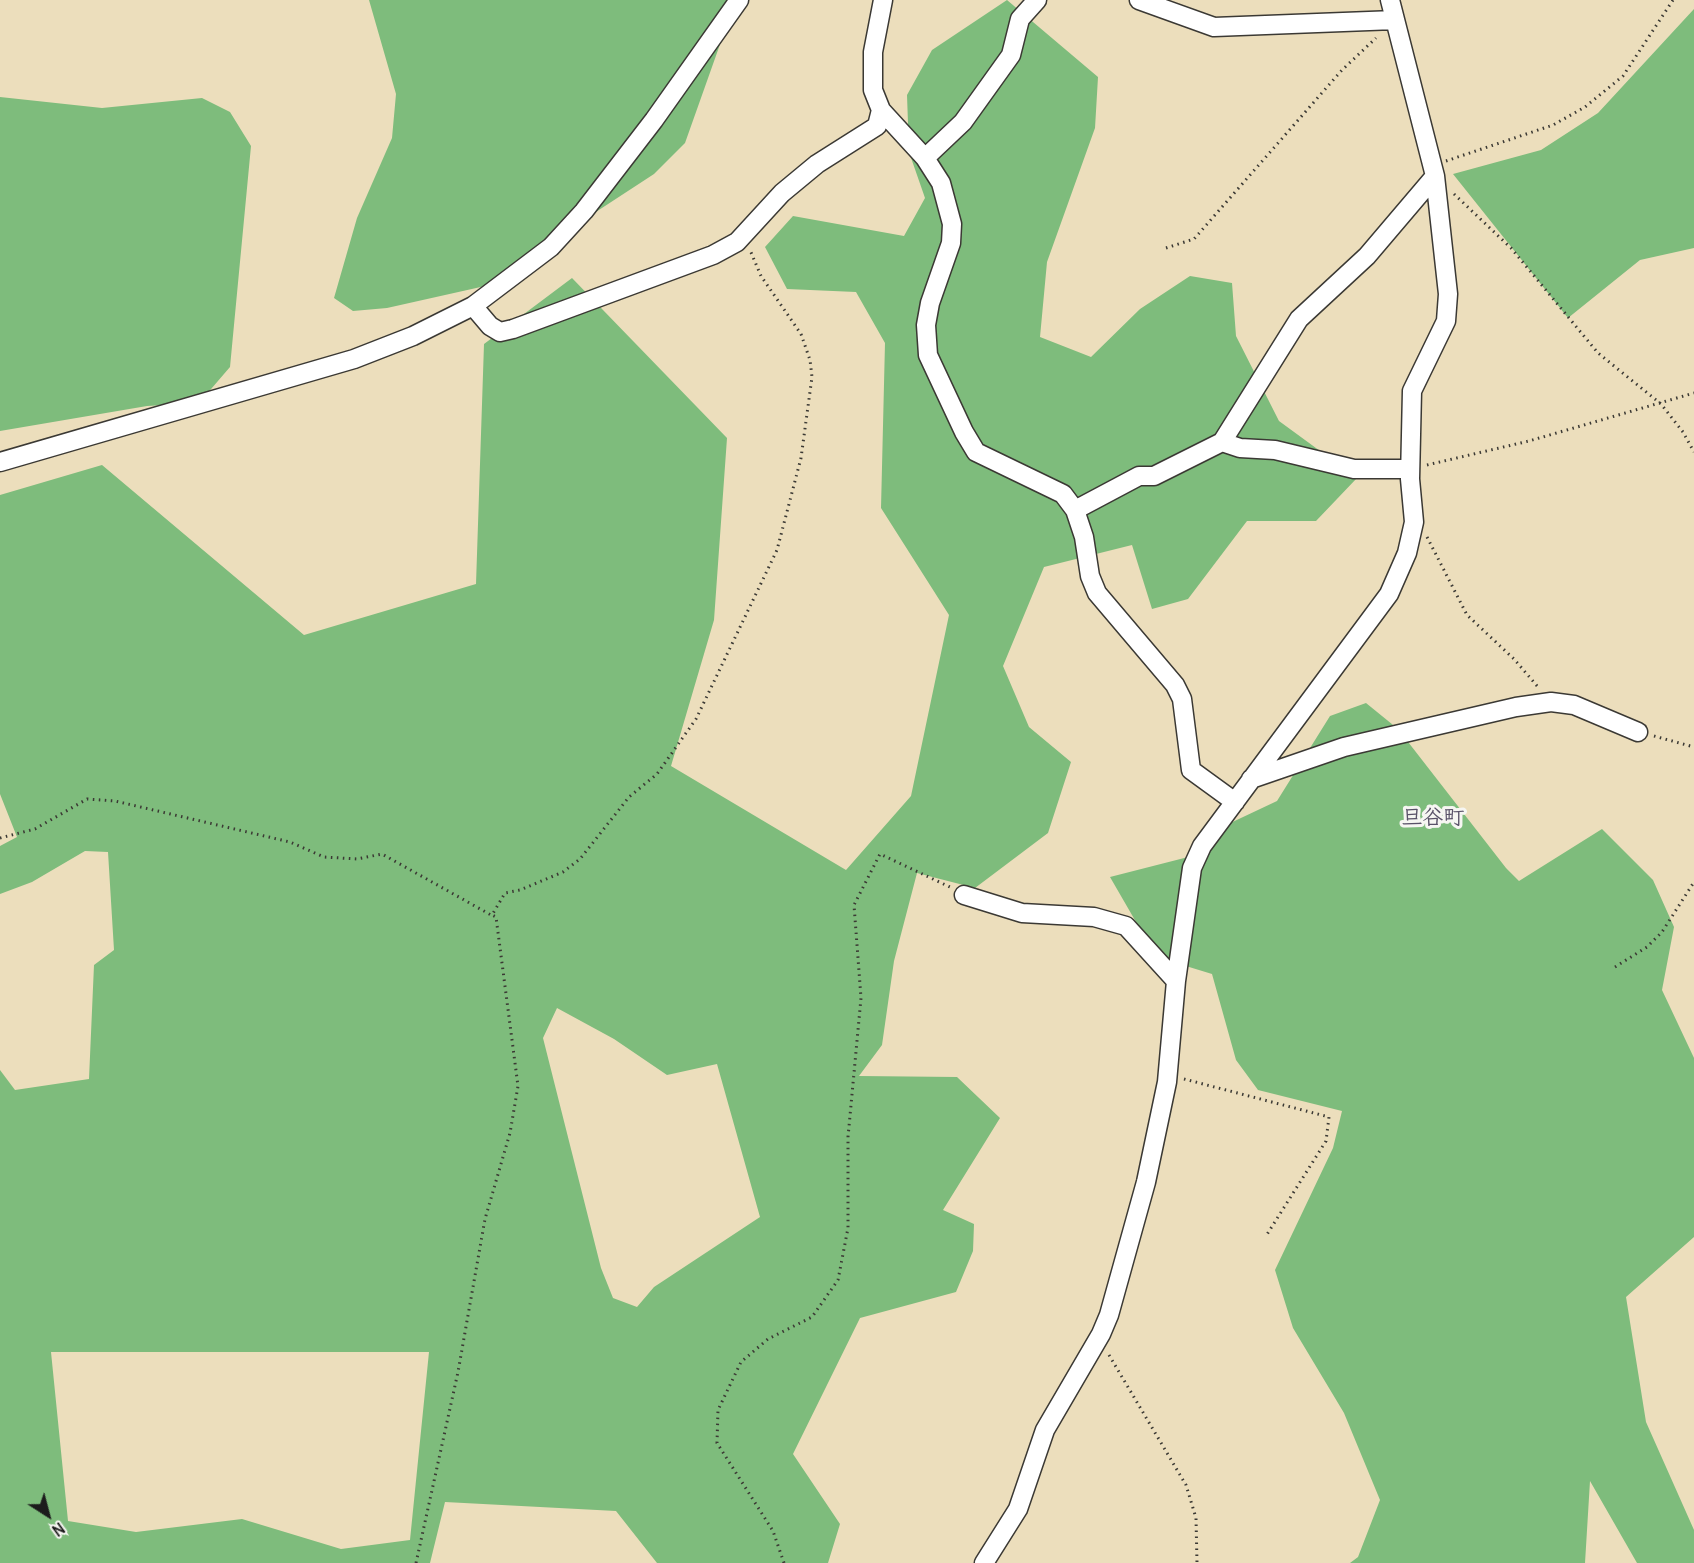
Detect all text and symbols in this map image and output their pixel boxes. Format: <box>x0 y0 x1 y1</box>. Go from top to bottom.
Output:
district label: 旦谷町 <box>1402 805 1464 831</box>
north arrow <box>18 1485 78 1545</box>
text: N <box>48 1518 69 1541</box>

